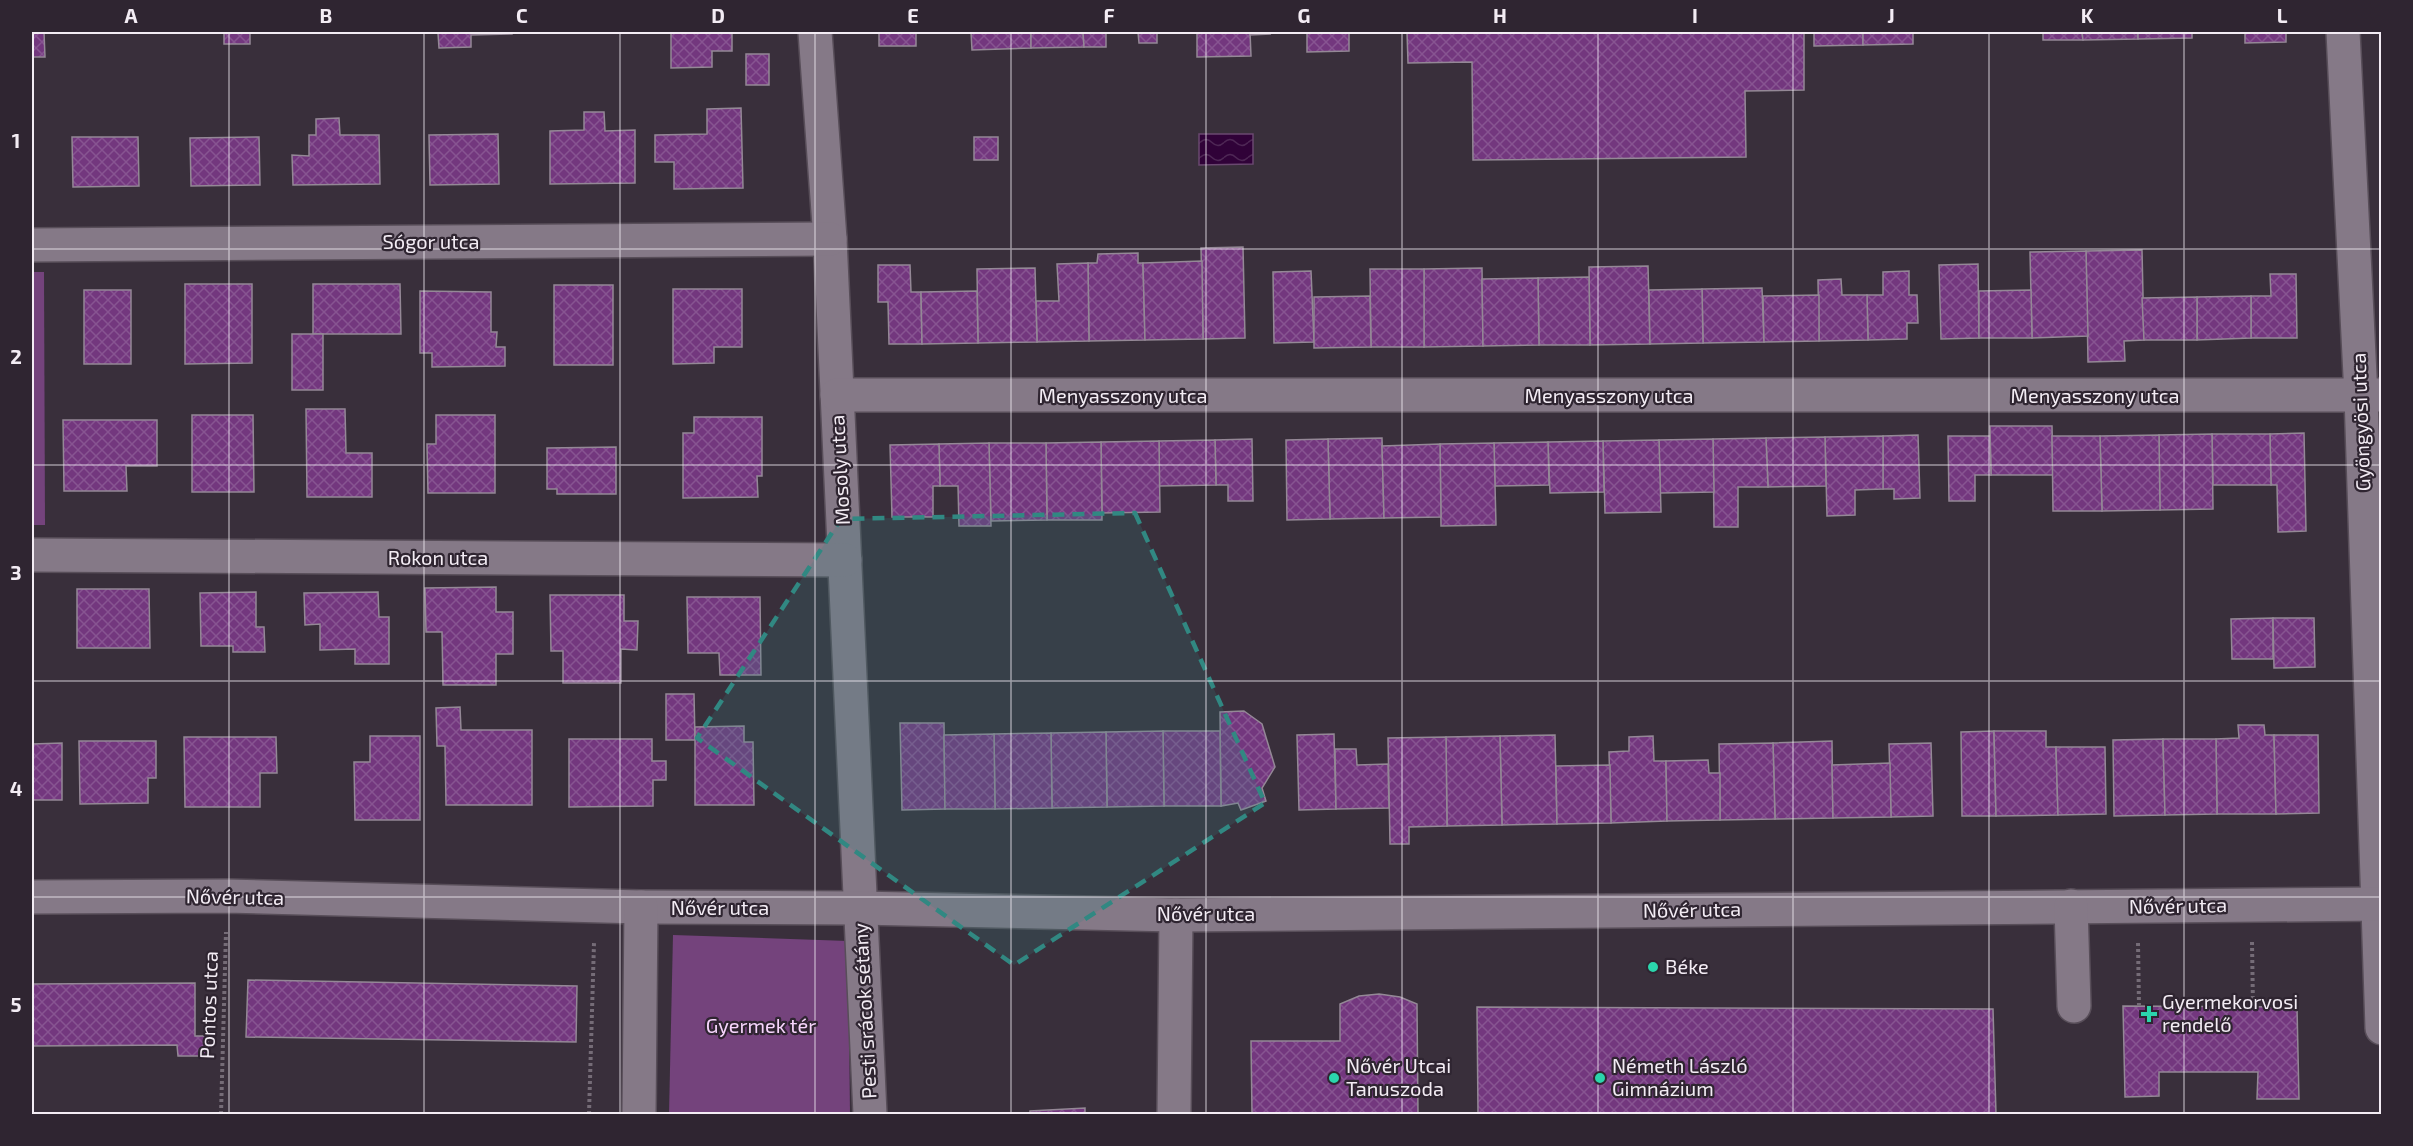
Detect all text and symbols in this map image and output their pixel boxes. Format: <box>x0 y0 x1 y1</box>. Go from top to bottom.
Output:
text: A <box>124 3 138 27</box>
text: B <box>320 3 332 27</box>
text: C <box>516 3 528 27</box>
text: D <box>711 3 725 27</box>
text: E <box>907 3 919 27</box>
text: F <box>1103 3 1115 27</box>
text: G <box>1298 3 1310 27</box>
text: H <box>1493 3 1507 27</box>
text: I <box>1692 3 1698 27</box>
text: J <box>1887 3 1895 27</box>
text: K <box>2081 3 2094 27</box>
text: L <box>2277 3 2288 27</box>
text: 1 <box>12 128 20 152</box>
street label: Sógor utca <box>383 229 479 253</box>
text: 2 <box>10 344 22 368</box>
street label: Gyöngyösi utca <box>2346 352 2374 492</box>
street label: Menyasszony utca <box>1038 383 1208 407</box>
street label: Menyasszony utca <box>1524 383 1694 407</box>
street label: Menyasszony utca <box>2010 383 2180 407</box>
street label: Mosoly utca <box>824 414 854 526</box>
street label: Rokon utca <box>388 545 488 569</box>
text: 3 <box>10 560 22 584</box>
text: 4 <box>10 776 23 800</box>
street label: Nővér utca <box>186 883 284 909</box>
street label: Nővér utca <box>2129 892 2227 918</box>
street label: Nővér utca <box>671 895 769 919</box>
street label: Nővér utca <box>1643 896 1741 922</box>
street label: Nővér utca <box>1157 901 1255 925</box>
street label: Pesti srácok sétány <box>847 922 881 1100</box>
street label: Pontos utca <box>194 951 222 1059</box>
place label: Béke <box>1665 954 1709 978</box>
marker: Béke <box>1646 960 1660 974</box>
place label: Gyermekorvosi rendelő <box>2162 989 2298 1036</box>
text: 5 <box>10 992 22 1016</box>
marker: Gyermekorvosi rendelő <box>2140 1005 2158 1023</box>
park label: Gyermek tér <box>706 1013 816 1037</box>
place label: Nővér Utcai Tanuszoda <box>1346 1053 1451 1100</box>
place label: Németh László Gimnázium <box>1612 1053 1748 1100</box>
marker: Nővér Utcai Tanuszoda <box>1327 1071 1341 1085</box>
marker: Németh László Gimnázium <box>1593 1071 1607 1085</box>

